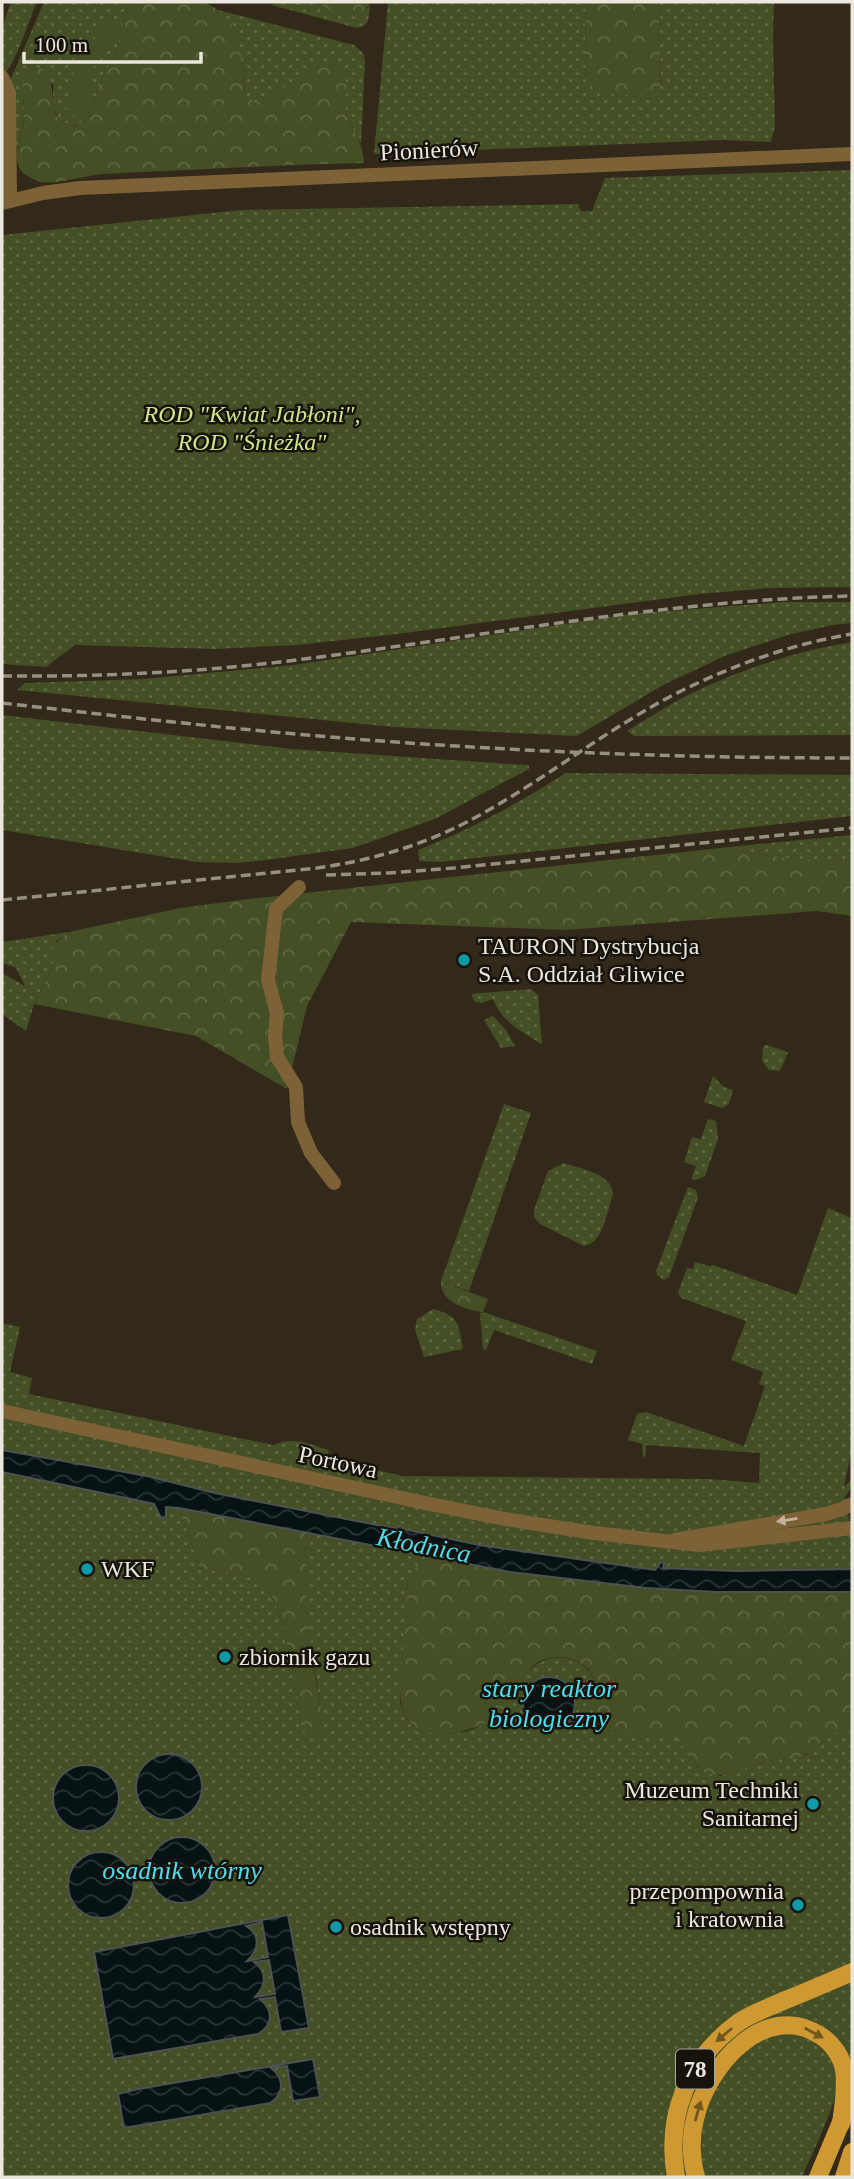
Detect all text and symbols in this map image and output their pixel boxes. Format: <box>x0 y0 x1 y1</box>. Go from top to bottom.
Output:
scale bar <box>24 21 201 65</box>
text: 100 m <box>35 33 88 57</box>
street label: Pionierów <box>379 134 480 166</box>
park label: ROD "Kwiat Jabłoni", ROD "Śnieżka" <box>143 401 360 455</box>
place label: TAURON Dystrybucja S.A. Oddział Gliwice <box>478 933 700 987</box>
marker: TAURON Dystrybucja S.A. Oddział Gliwice <box>456 952 472 968</box>
street label: Portowa <box>296 1441 380 1483</box>
one-way arrow <box>776 1515 798 1526</box>
water label: Kłodnica <box>373 1522 473 1569</box>
place label: WKF <box>101 1556 154 1582</box>
marker: WKF <box>79 1561 95 1577</box>
place label: zbiornik gazu <box>239 1644 370 1670</box>
marker: zbiornik gazu <box>217 1649 233 1665</box>
water label: stary reaktor biologiczny <box>482 1674 617 1733</box>
place label: Muzeum Techniki Sanitarnej <box>624 1777 799 1831</box>
marker: Muzeum Techniki Sanitarnej <box>805 1796 821 1812</box>
water label: osadnik wtórny <box>102 1856 262 1885</box>
place label: przepompownia i kratownia <box>629 1878 784 1932</box>
marker: przepompownia i kratownia <box>790 1897 806 1913</box>
place label: osadnik wstępny <box>350 1914 511 1940</box>
marker: osadnik wstępny <box>328 1919 344 1935</box>
one-way arrow <box>716 2027 734 2042</box>
one-way arrow <box>804 2027 824 2038</box>
road number: 78 <box>676 2050 714 2088</box>
one-way arrow <box>693 2100 703 2121</box>

